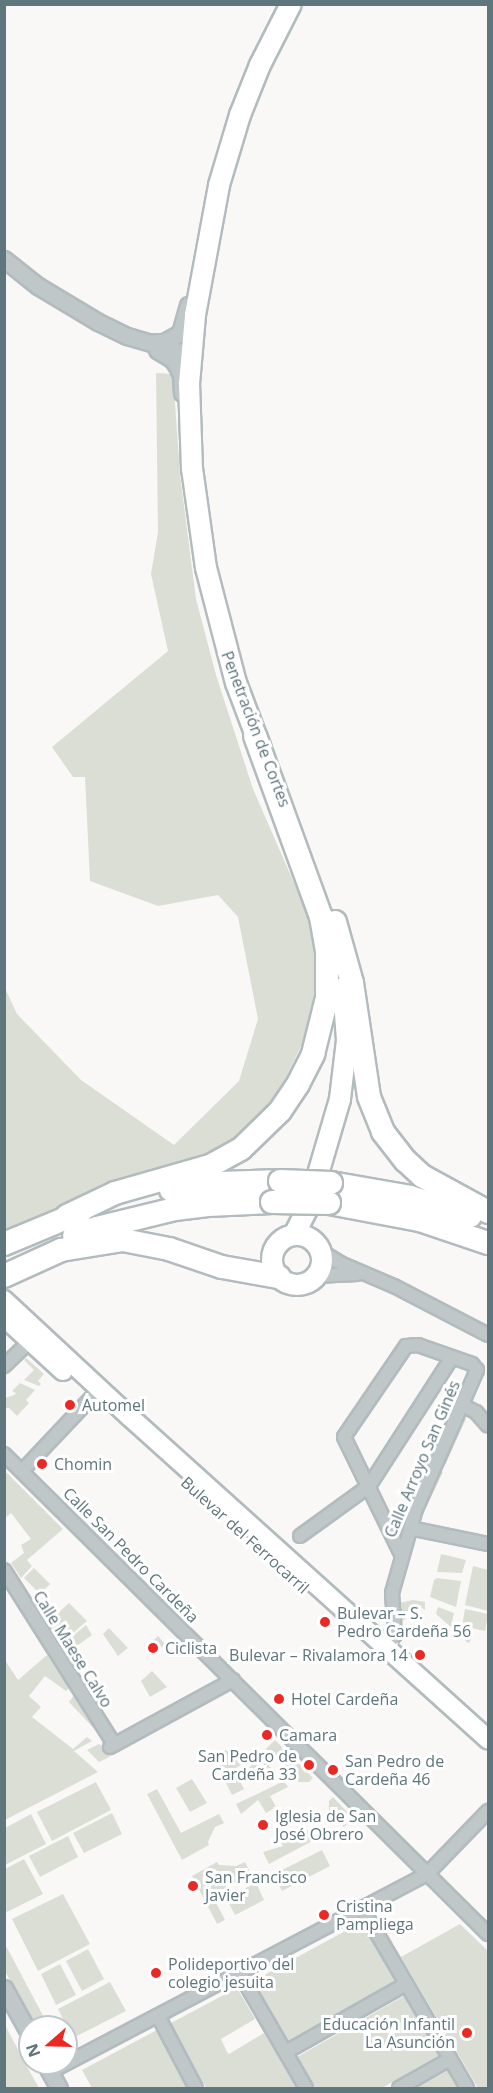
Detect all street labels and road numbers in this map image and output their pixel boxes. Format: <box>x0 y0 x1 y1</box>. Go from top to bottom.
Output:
street label: Penetración de Cortes <box>217 648 295 810</box>
street label: Calle Arroyo San Ginés <box>380 1378 464 1540</box>
street label: Bulevar del Ferrocarril <box>177 1473 313 1597</box>
street label: Calle San Pedro Cardeña <box>59 1483 203 1627</box>
street label: Calle Maese Calvo <box>29 1587 117 1711</box>

